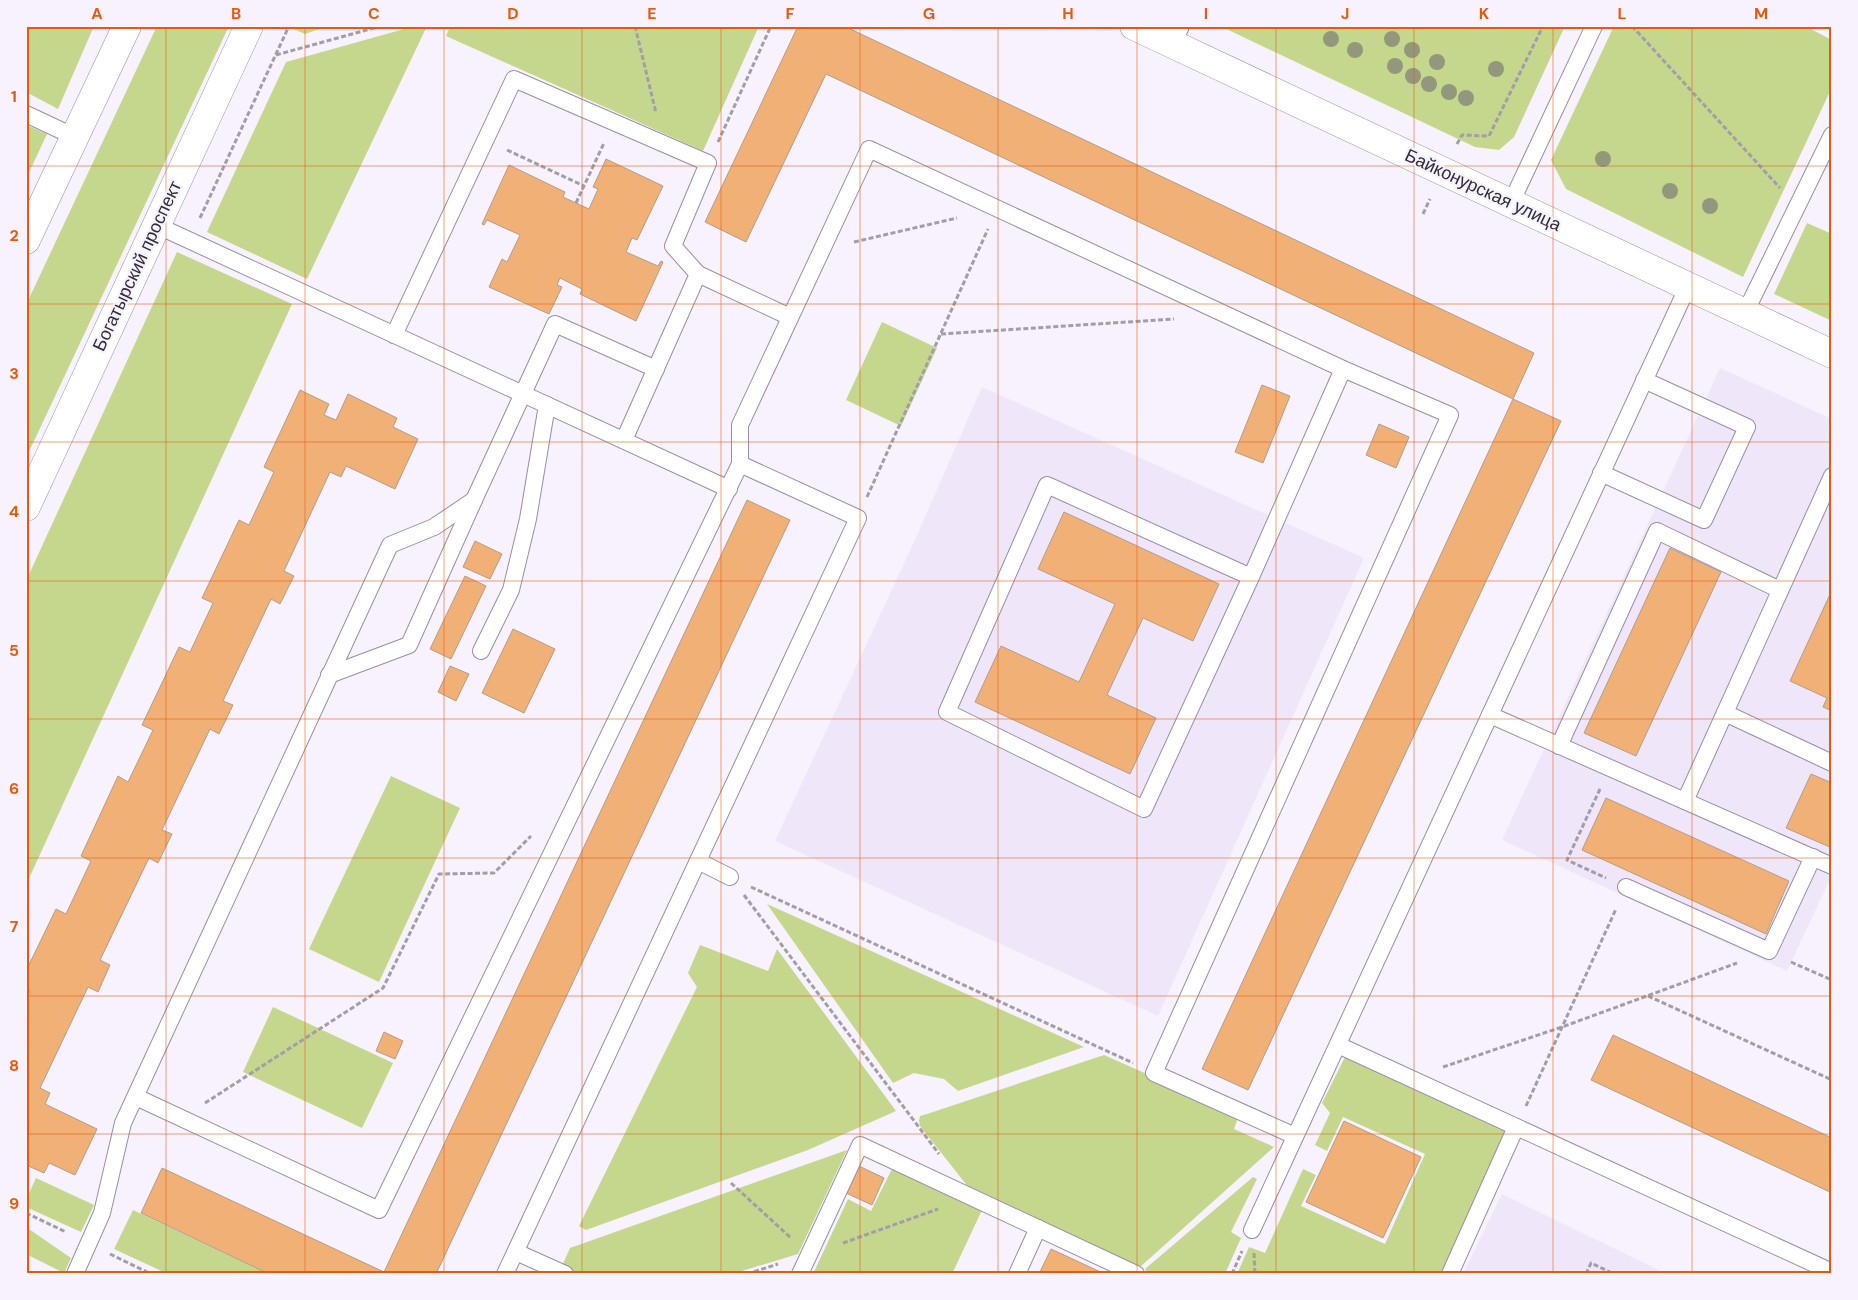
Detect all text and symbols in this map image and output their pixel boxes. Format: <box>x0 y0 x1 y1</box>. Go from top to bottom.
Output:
text: A <box>91 3 103 24</box>
text: B <box>231 3 241 24</box>
text: C <box>368 3 380 24</box>
text: D <box>507 3 519 24</box>
text: E <box>647 3 657 24</box>
text: F <box>786 3 795 24</box>
text: G <box>923 3 935 24</box>
text: H <box>1062 3 1074 24</box>
text: I <box>1204 3 1208 24</box>
text: J <box>1341 3 1349 24</box>
text: K <box>1479 3 1490 24</box>
text: L <box>1618 3 1627 24</box>
text: M <box>1754 3 1768 24</box>
text: 1 <box>11 86 17 107</box>
street label: Байконурская улица <box>1401 143 1566 237</box>
street label: Богатырский проспект <box>87 177 187 355</box>
text: 2 <box>9 225 19 246</box>
text: 3 <box>9 363 19 384</box>
text: 4 <box>9 501 19 522</box>
text: 5 <box>9 640 19 661</box>
text: 6 <box>9 778 19 799</box>
text: 7 <box>10 916 19 937</box>
text: 8 <box>9 1055 19 1076</box>
text: 9 <box>9 1193 19 1214</box>

